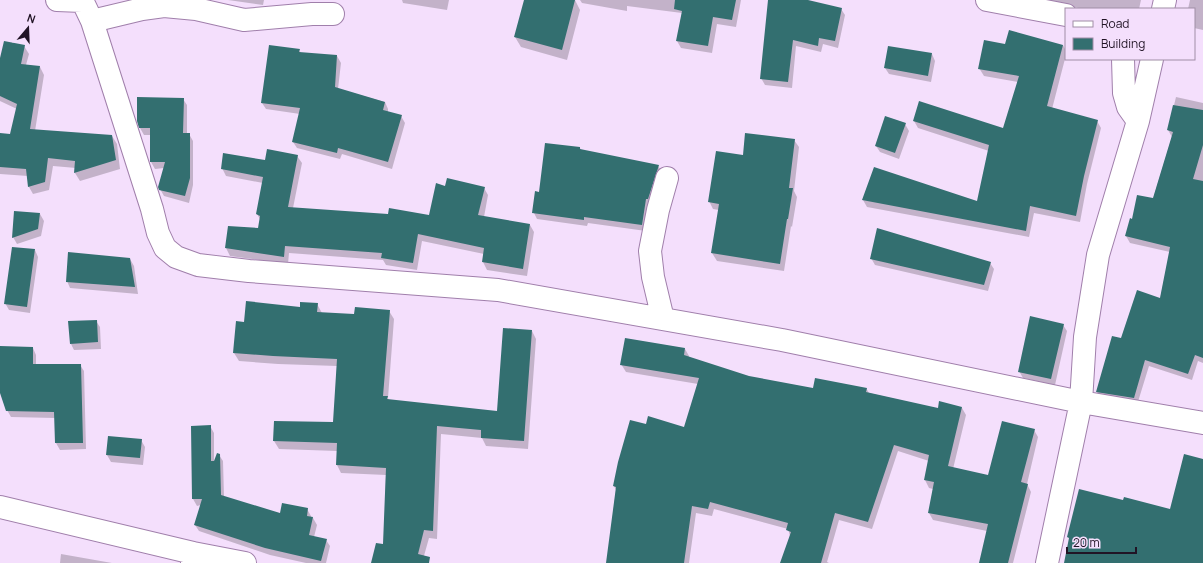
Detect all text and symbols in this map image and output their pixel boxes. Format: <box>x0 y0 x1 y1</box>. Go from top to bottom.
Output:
north arrow <box>8 8 48 48</box>
legend <box>1065 8 1195 60</box>
text: N <box>25 10 38 26</box>
text: Road <box>1101 15 1129 32</box>
text: Building <box>1101 35 1145 52</box>
scale bar <box>1067 529 1136 555</box>
text: 20 m <box>1073 534 1100 551</box>

